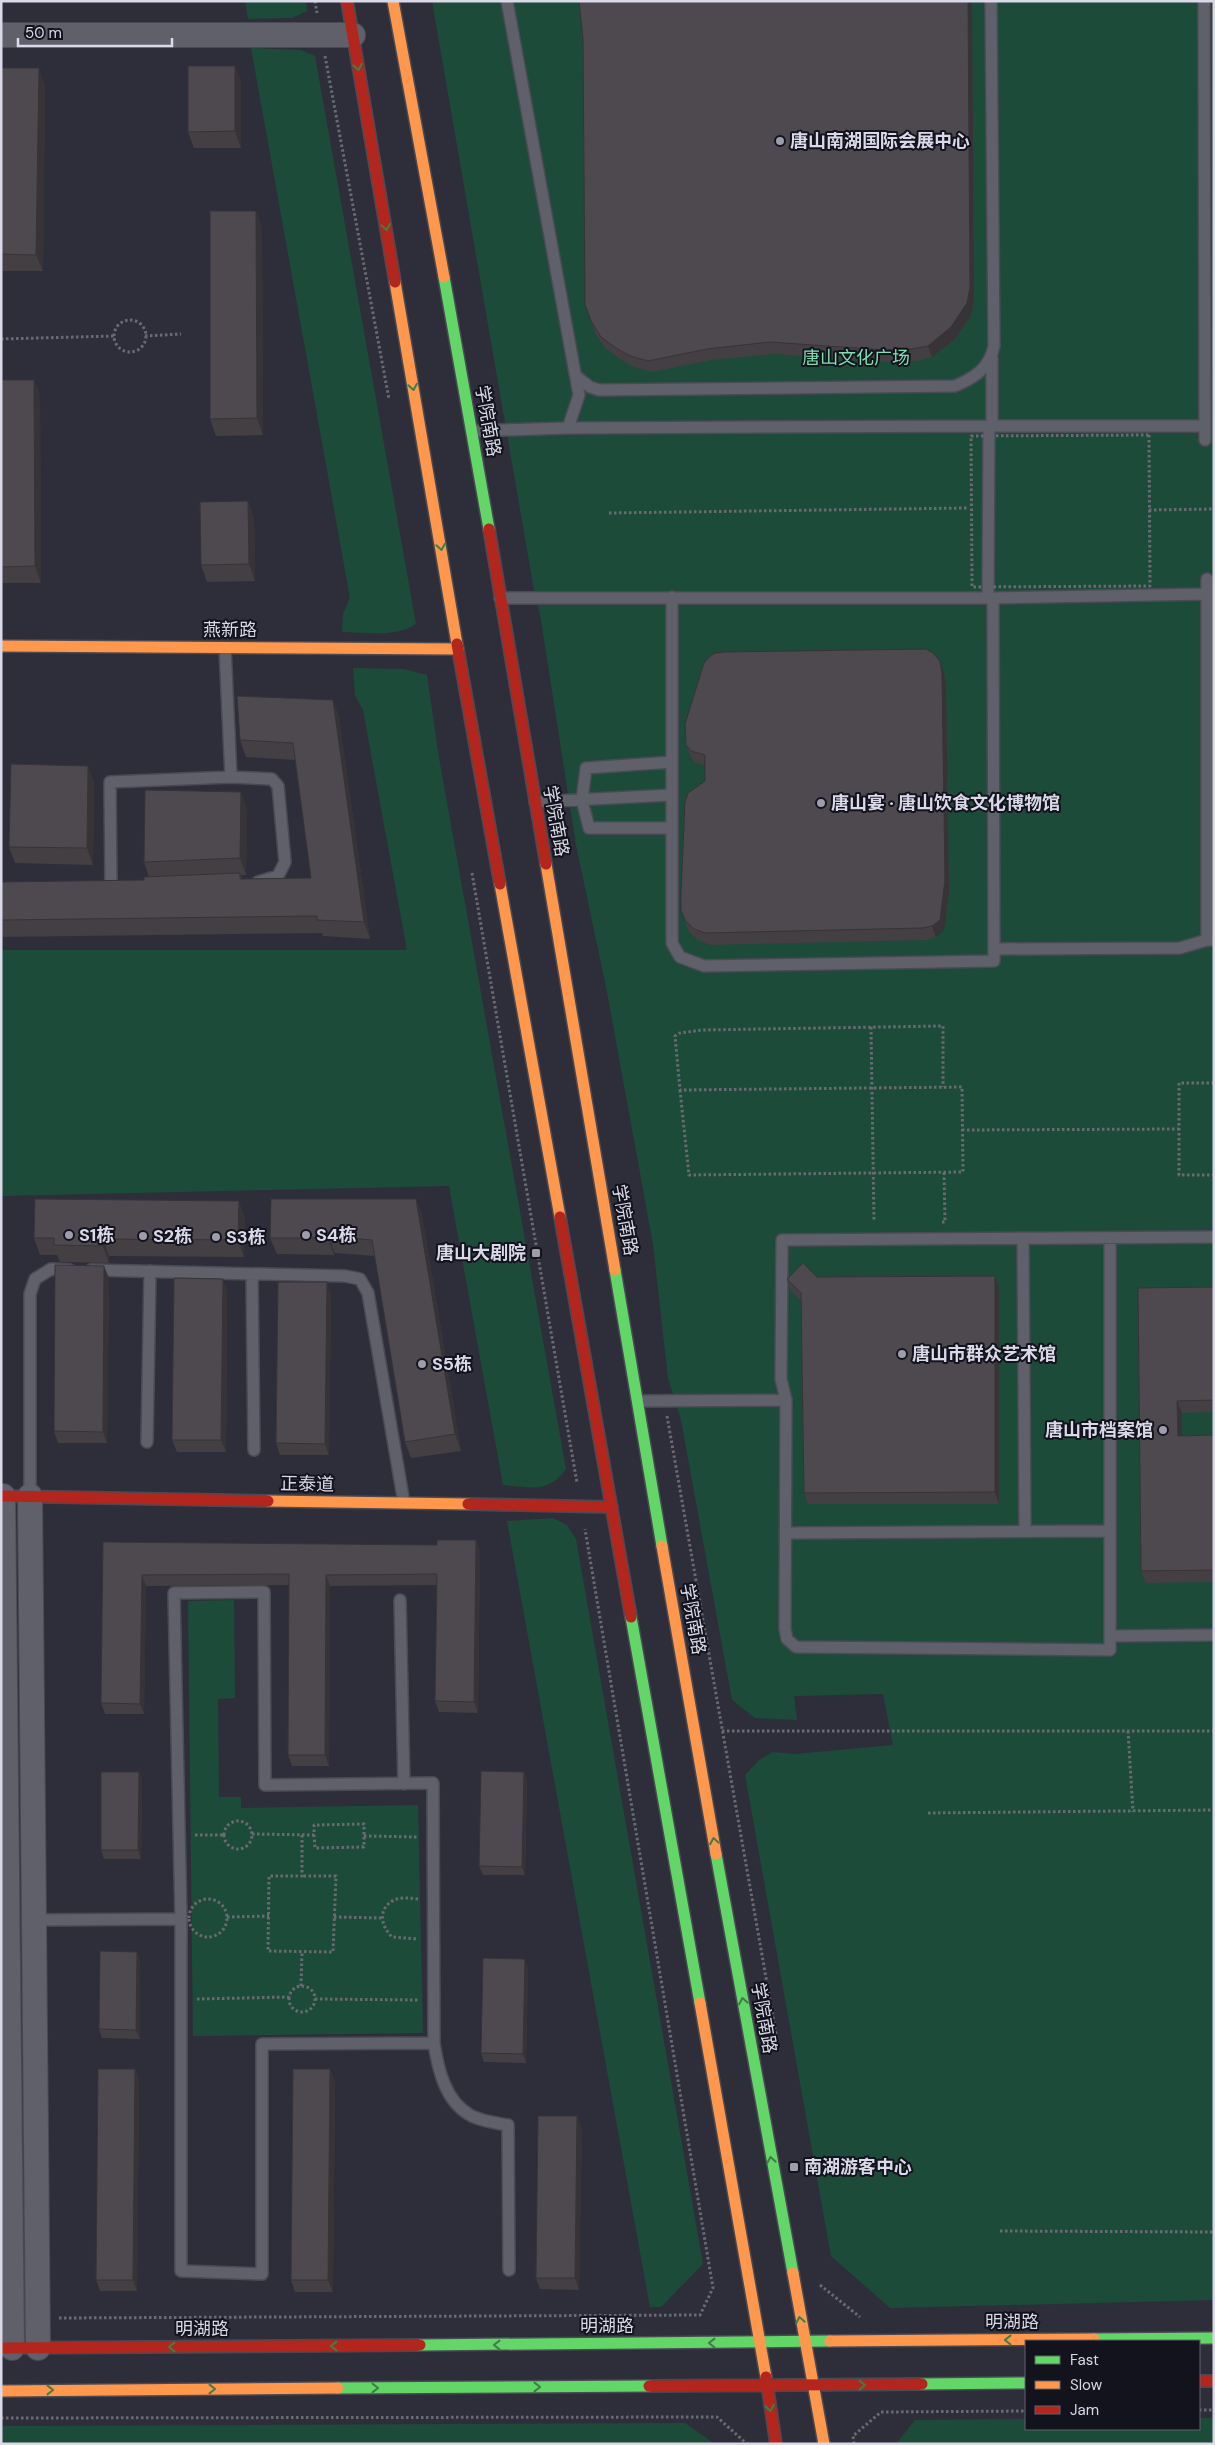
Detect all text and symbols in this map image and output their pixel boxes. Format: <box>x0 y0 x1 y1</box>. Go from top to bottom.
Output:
scale bar <box>18 15 171 47</box>
text: 50 m <box>25 23 62 43</box>
one-way arrow <box>353 62 363 71</box>
place label: 唐山南湖国际会展中心 <box>790 129 970 153</box>
marker: 唐山南湖国际会展中心 <box>774 135 786 147</box>
one-way arrow <box>380 222 390 231</box>
park label: 唐山文化广场 <box>802 346 910 370</box>
one-way arrow <box>408 383 418 391</box>
street label: 学院南路 <box>470 383 506 459</box>
one-way arrow <box>435 543 445 551</box>
street label: 燕新路 <box>203 618 257 642</box>
street label: 学院南路 <box>538 783 574 859</box>
place label: 唐山宴 · 唐山饮食文化博物馆 <box>831 791 1060 815</box>
marker: 唐山宴 · 唐山饮食文化博物馆 <box>815 797 827 809</box>
street label: 学院南路 <box>607 1182 643 1258</box>
place label: S1栋 <box>79 1223 114 1247</box>
place label: S4栋 <box>316 1223 357 1247</box>
place label: S2栋 <box>153 1224 192 1248</box>
place label: S3栋 <box>226 1225 266 1249</box>
marker: S1栋 <box>63 1229 75 1241</box>
marker: S4栋 <box>300 1229 312 1241</box>
marker: S2栋 <box>137 1230 149 1242</box>
marker: S3栋 <box>210 1231 222 1243</box>
place label: 唐山大剧院 <box>436 1241 526 1265</box>
marker: 唐山大剧院 <box>530 1247 542 1259</box>
place label: 唐山市群众艺术馆 <box>912 1342 1056 1366</box>
marker: 唐山市群众艺术馆 <box>896 1348 908 1360</box>
place label: S5栋 <box>432 1352 472 1376</box>
marker: S5栋 <box>416 1358 428 1370</box>
place label: 唐山市档案馆 <box>1045 1418 1153 1442</box>
marker: 唐山市档案馆 <box>1157 1424 1169 1436</box>
street label: 正泰道 <box>280 1472 334 1496</box>
street label: 学院南路 <box>675 1581 711 1657</box>
one-way arrow <box>709 1836 720 1845</box>
street label: 学院南路 <box>746 1980 782 2056</box>
one-way arrow <box>738 1996 748 2005</box>
place label: 南湖游客中心 <box>804 2155 912 2179</box>
one-way arrow <box>767 2156 777 2165</box>
marker: 南湖游客中心 <box>788 2161 800 2173</box>
street label: 明湖路 <box>985 2310 1039 2334</box>
street label: 明湖路 <box>580 2314 634 2338</box>
one-way arrow <box>796 2316 806 2325</box>
street label: 明湖路 <box>175 2317 229 2341</box>
one-way arrow <box>1003 2335 1011 2345</box>
one-way arrow <box>708 2338 716 2348</box>
one-way arrow <box>493 2339 501 2350</box>
legend <box>1025 2340 1200 2430</box>
one-way arrow <box>330 2341 338 2351</box>
one-way arrow <box>168 2342 176 2352</box>
text: Fast <box>1070 2350 1099 2370</box>
text: Slow <box>1070 2375 1103 2395</box>
one-way arrow <box>858 2380 866 2390</box>
one-way arrow <box>534 2382 542 2392</box>
one-way arrow <box>372 2383 379 2393</box>
one-way arrow <box>209 2384 217 2394</box>
one-way arrow <box>46 2385 54 2395</box>
text: Jam <box>1070 2400 1099 2420</box>
one-way arrow <box>764 2404 774 2412</box>

